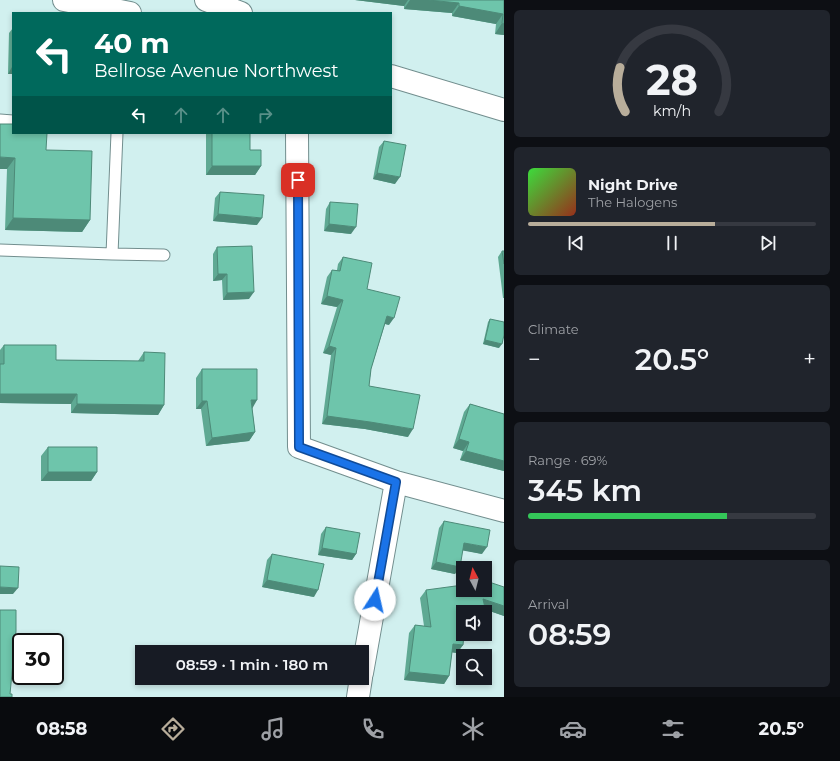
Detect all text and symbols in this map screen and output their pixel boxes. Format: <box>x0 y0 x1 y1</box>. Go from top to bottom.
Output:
text: 40 m <box>94 26 170 60</box>
icon: left <box>28 28 80 80</box>
text: 28 <box>646 55 698 105</box>
text: Bellrose Avenue Northwest <box>94 60 339 82</box>
text: km/h <box>653 101 691 119</box>
icon: left <box>128 104 150 126</box>
icon: ahead <box>170 104 192 126</box>
icon: ahead <box>212 104 234 126</box>
icon: right <box>254 104 276 126</box>
pin <box>281 163 315 197</box>
icon: arrive <box>287 169 309 191</box>
text: Night Drive <box>588 175 678 194</box>
text: The Halogens <box>588 194 677 210</box>
icon: previous <box>565 232 587 254</box>
icon: pause <box>661 232 683 254</box>
icon: next <box>757 232 779 254</box>
text: Climate <box>528 321 579 337</box>
text: 20.5° <box>635 341 709 378</box>
text: − <box>528 346 541 373</box>
text: + <box>803 346 816 373</box>
text: Range · 69% <box>528 452 607 468</box>
text: 345 km <box>528 472 642 509</box>
north arrow <box>456 561 492 597</box>
map controls <box>456 561 492 685</box>
position arrow <box>354 579 396 621</box>
text: Arrival <box>528 596 569 612</box>
button: sound <box>456 605 492 641</box>
text: 08:59 <box>528 616 611 653</box>
speed limit sign: 30 <box>12 633 64 685</box>
button: search <box>456 649 492 685</box>
text: 08:59 · 1 min · 180 m <box>176 655 328 674</box>
icon: directions <box>159 715 187 743</box>
icon: music <box>259 715 287 743</box>
icon: phone <box>359 715 387 743</box>
icon: climate <box>459 715 487 743</box>
icon: car <box>559 715 587 743</box>
icon: filters <box>659 715 687 743</box>
text: 08:58 <box>36 718 87 740</box>
text: 20.5° <box>759 718 804 740</box>

